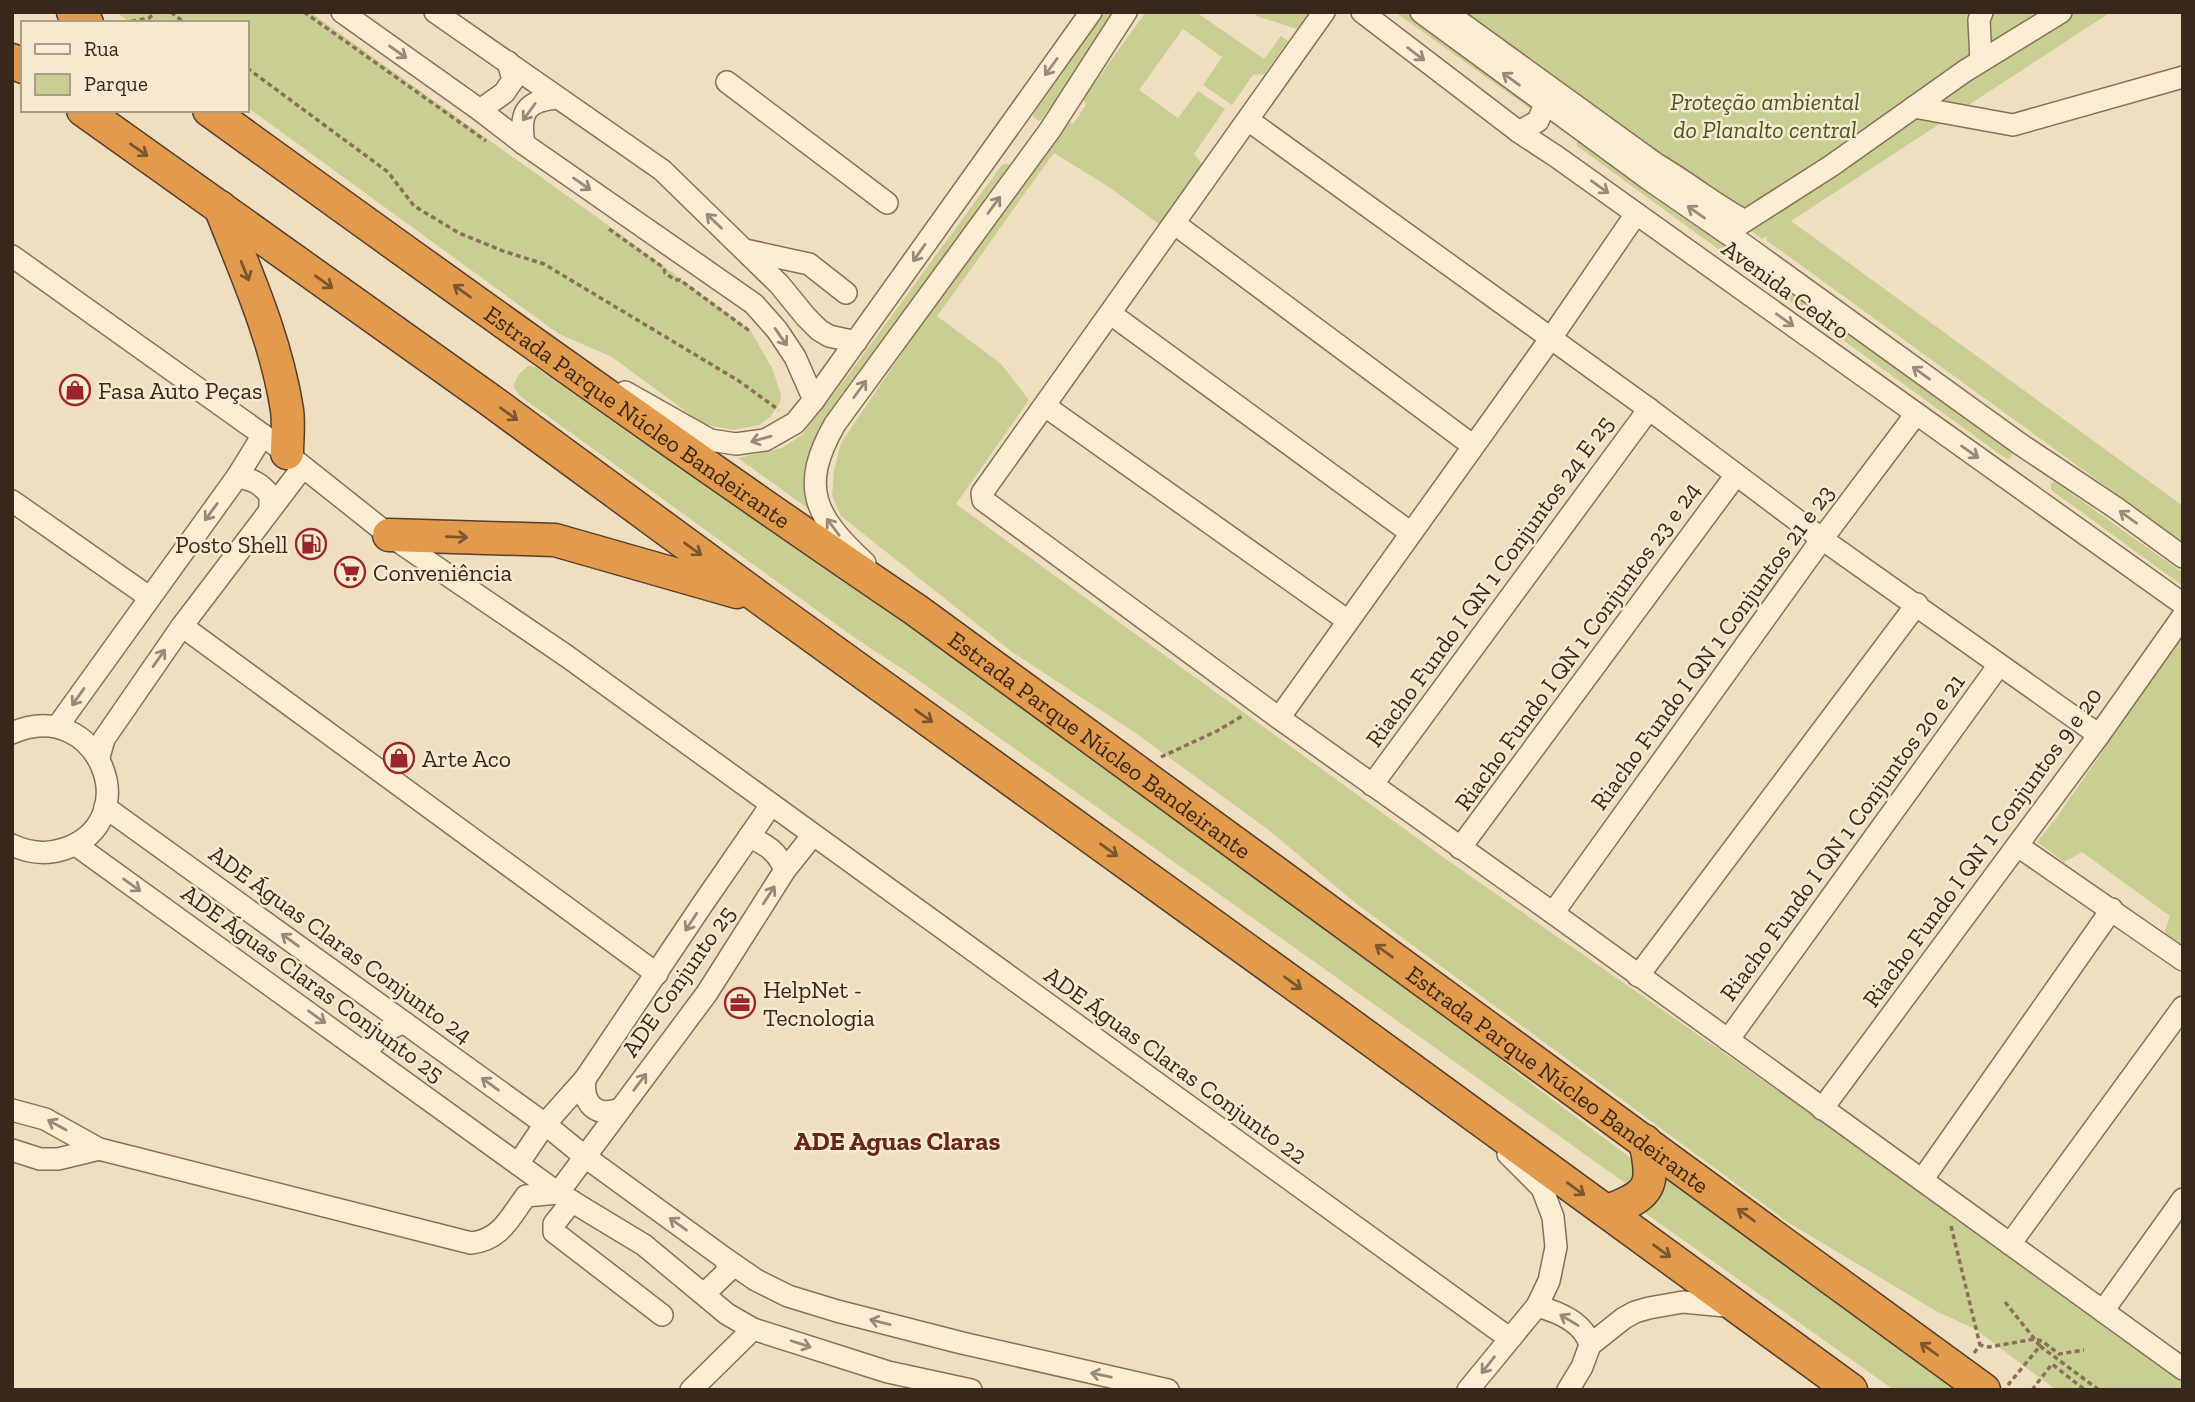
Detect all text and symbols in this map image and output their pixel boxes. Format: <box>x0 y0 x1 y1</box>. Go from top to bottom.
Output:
legend <box>21 21 248 112</box>
text: Rua <box>84 36 119 61</box>
one-way arrow <box>388 45 407 59</box>
one-way arrow <box>1406 46 1425 61</box>
one-way arrow <box>1043 57 1058 76</box>
text: Parque <box>84 71 148 96</box>
one-way arrow <box>1502 72 1521 87</box>
park label: Proteção ambiental do Planalto central <box>1670 87 1860 144</box>
one-way arrow <box>521 102 536 121</box>
one-way arrow <box>129 143 148 157</box>
one-way arrow <box>572 177 591 191</box>
one-way arrow <box>1590 180 1609 194</box>
one-way arrow <box>987 196 1001 215</box>
one-way arrow <box>1687 205 1706 219</box>
one-way arrow <box>706 212 723 229</box>
street label: Avenida Cedro <box>1717 233 1855 345</box>
one-way arrow <box>912 243 926 262</box>
one-way arrow <box>240 260 253 281</box>
one-way arrow <box>314 275 333 289</box>
one-way arrow <box>453 284 471 299</box>
street label: Estrada Parque Núcleo Bandeirante <box>479 299 796 534</box>
one-way arrow <box>1775 313 1794 327</box>
one-way arrow <box>774 327 789 346</box>
one-way arrow <box>1912 365 1931 380</box>
shop icon: Fasa Auto Peças <box>58 373 92 407</box>
place label: Fasa Auto Peças <box>98 376 263 405</box>
one-way arrow <box>853 380 867 399</box>
one-way arrow <box>499 407 518 421</box>
street label: Riacho Fundo I QN 1 Conjuntos 24 E 25 <box>1359 410 1619 752</box>
one-way arrow <box>750 433 772 446</box>
one-way arrow <box>1960 445 1979 459</box>
street label: Riacho Fundo I QN 1 Conjuntos 23 e 24 <box>1448 476 1706 816</box>
street label: Riacho Fundo I QN 1 Conjuntos 21 e 23 <box>1584 479 1840 815</box>
one-way arrow <box>204 502 218 521</box>
one-way arrow <box>2119 510 2138 524</box>
one-way arrow <box>826 518 840 537</box>
fuel station icon: Posto Shell <box>294 527 328 561</box>
place label: Posto Shell <box>175 530 288 559</box>
one-way arrow <box>445 530 468 544</box>
one-way arrow <box>683 541 702 556</box>
supermarket icon: Conveniência <box>333 555 367 589</box>
place label: Conveniência <box>373 558 512 587</box>
street label: Estrada Parque Núcleo Bandeirante <box>943 624 1257 865</box>
one-way arrow <box>152 648 167 667</box>
street label: Riacho Fundo I QN 1 Conjuntos 20 e 21 <box>1714 668 1970 1006</box>
street label: Riacho Fundo I QN 1 Conjuntos 9 e 20 <box>1856 681 2108 1013</box>
one-way arrow <box>71 687 85 706</box>
one-way arrow <box>915 708 934 723</box>
shop icon: Arte Aco <box>382 741 416 775</box>
place label: Arte Aco <box>422 744 511 773</box>
street label: ADE Águas Claras Conjunto 24 <box>204 839 478 1049</box>
one-way arrow <box>1099 842 1118 857</box>
one-way arrow <box>122 878 141 892</box>
street label: ADE Águas Claras Conjunto 25 <box>176 878 450 1088</box>
one-way arrow <box>762 886 776 905</box>
street label: ADE Conjunto 25 <box>615 900 741 1062</box>
one-way arrow <box>683 912 698 931</box>
one-way arrow <box>281 933 300 947</box>
one-way arrow <box>1375 944 1394 958</box>
street label: Estrada Parque Núcleo Bandeirante <box>1401 959 1715 1199</box>
street label: ADE Águas Claras Conjunto 22 <box>1039 960 1313 1170</box>
place label: HelpNet - Tecnologia <box>763 975 875 1032</box>
one-way arrow <box>1283 976 1302 990</box>
office icon: HelpNet - Tecnologia <box>723 986 757 1020</box>
one-way arrow <box>307 1009 326 1024</box>
one-way arrow <box>633 1073 647 1092</box>
one-way arrow <box>481 1077 500 1091</box>
one-way arrow <box>48 1118 68 1132</box>
district label: ADE Aguas Claras <box>794 1125 1000 1157</box>
one-way arrow <box>1566 1181 1585 1196</box>
one-way arrow <box>1737 1208 1756 1222</box>
one-way arrow <box>669 1217 688 1232</box>
one-way arrow <box>1652 1244 1671 1259</box>
one-way arrow <box>1559 1312 1579 1326</box>
one-way arrow <box>869 1315 892 1328</box>
one-way arrow <box>790 1338 812 1351</box>
one-way arrow <box>1921 1342 1939 1357</box>
one-way arrow <box>1480 1355 1496 1373</box>
one-way arrow <box>1090 1368 1113 1381</box>

